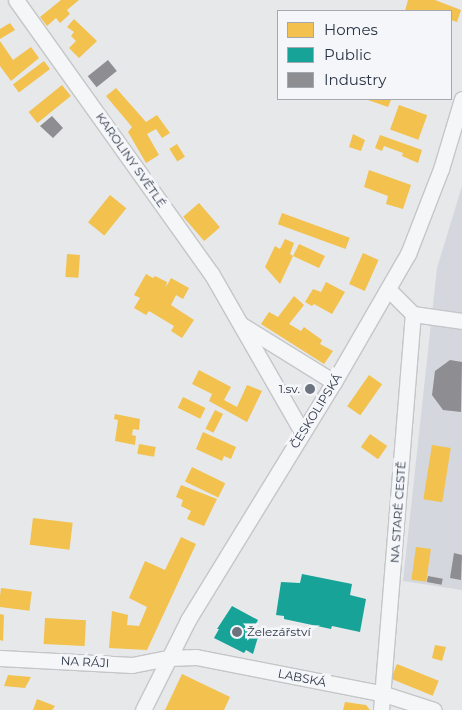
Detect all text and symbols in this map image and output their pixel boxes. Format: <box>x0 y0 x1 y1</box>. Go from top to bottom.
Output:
legend <box>277 10 452 100</box>
text: Homes <box>324 20 378 39</box>
text: Public <box>324 45 372 64</box>
text: Industry <box>324 70 386 89</box>
street label: KAROLINY SVĚTLÉ <box>93 110 169 210</box>
street label: ČESKOLIPSKÁ <box>287 371 345 451</box>
place label: 1.sv. <box>279 382 300 396</box>
marker: 1.sv. <box>304 383 316 395</box>
street label: NA STARÉ CESTĚ <box>387 460 409 564</box>
place label: Železářství <box>247 625 311 639</box>
marker: Železářství <box>231 626 243 638</box>
street label: NA RÁJI <box>60 654 110 670</box>
street label: LABSKÁ <box>277 666 327 690</box>

